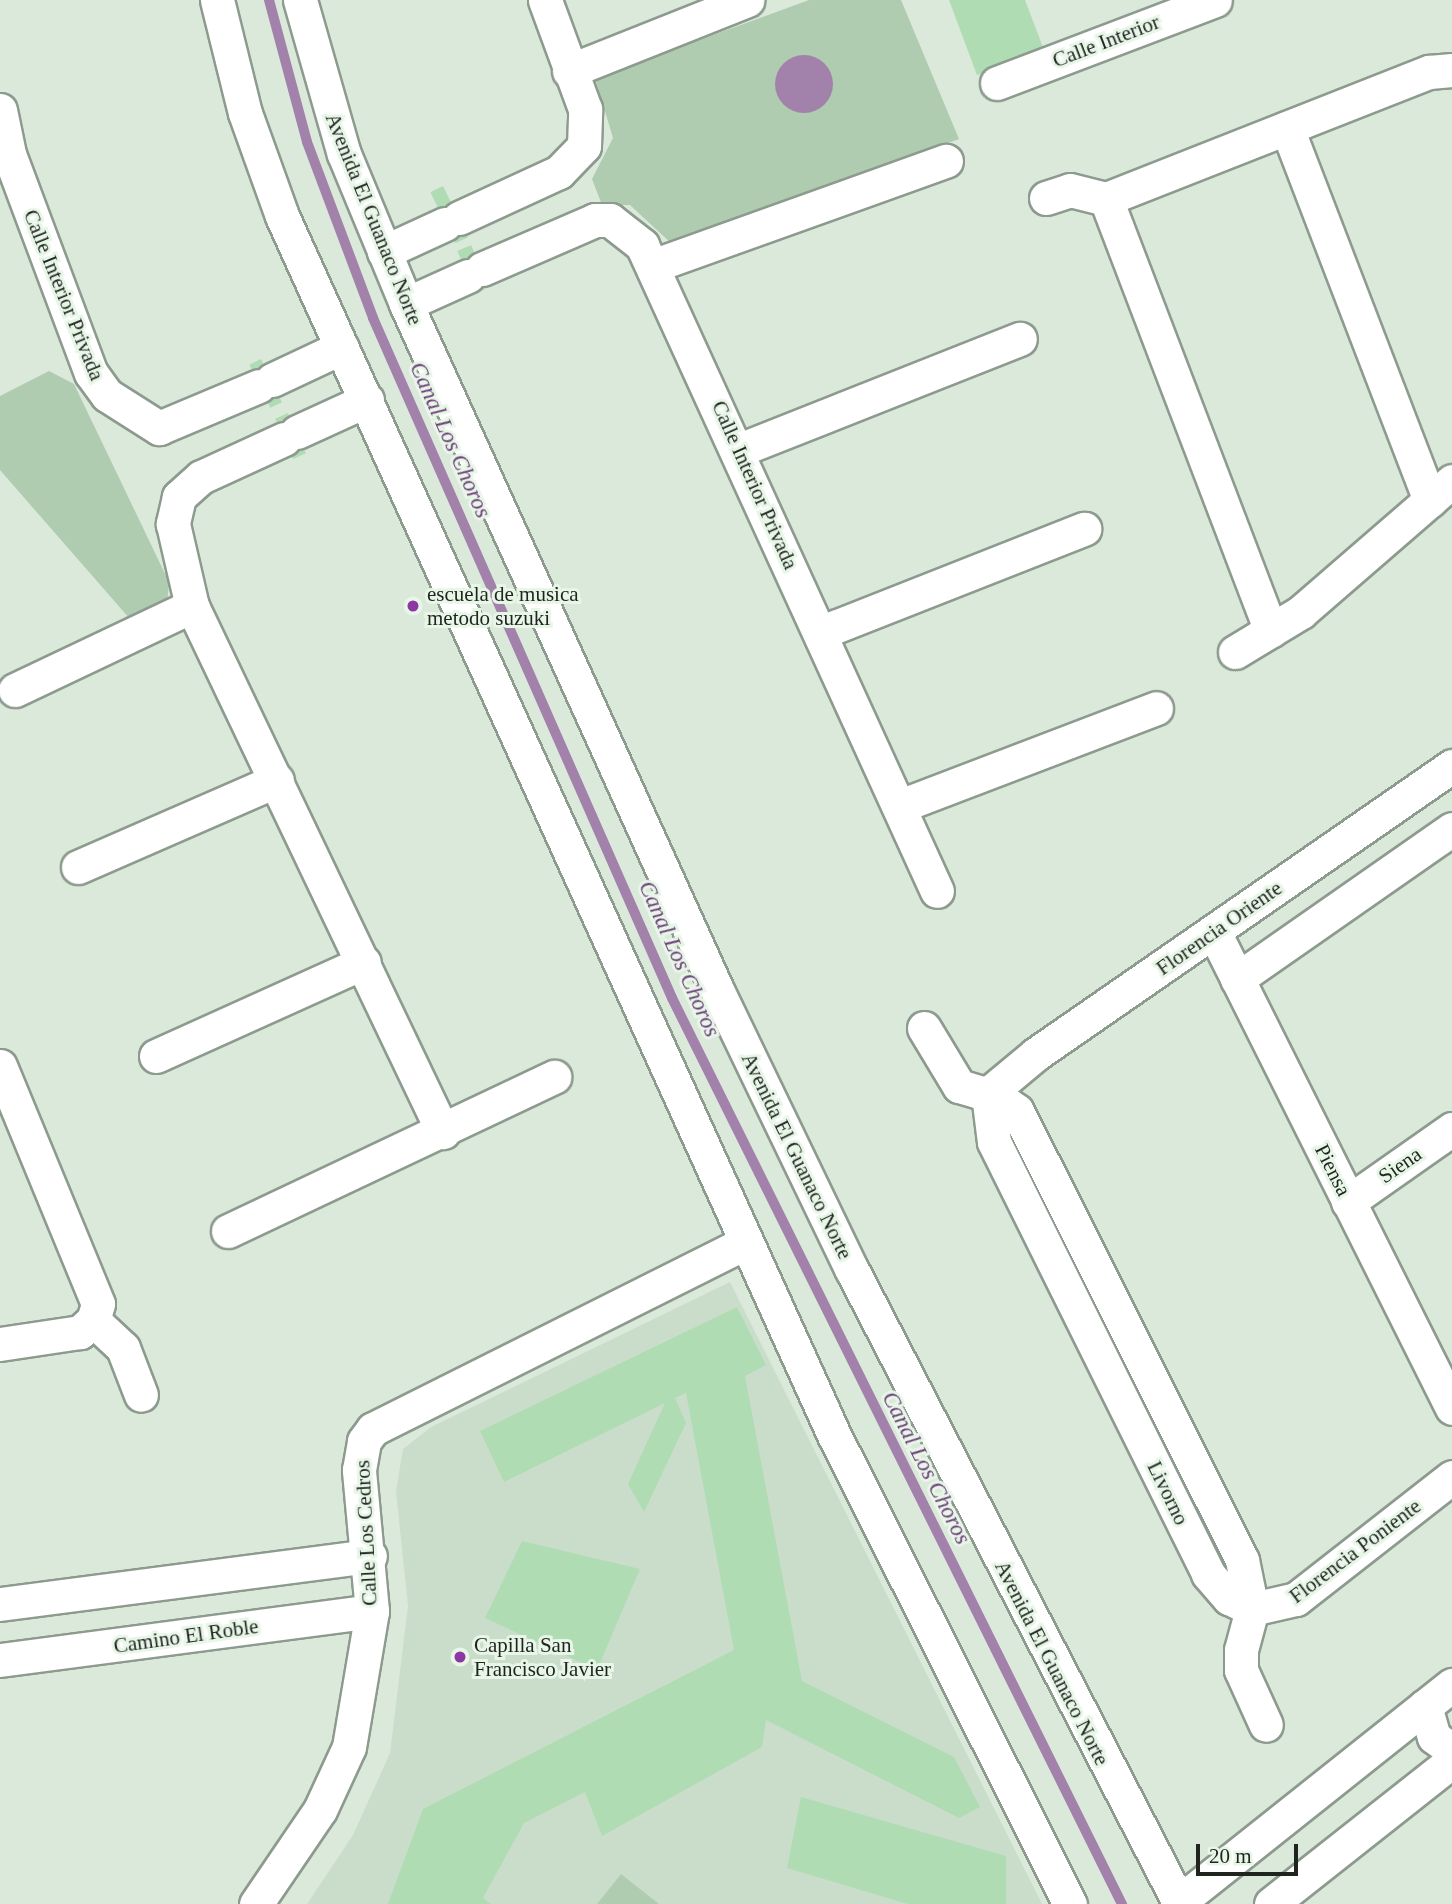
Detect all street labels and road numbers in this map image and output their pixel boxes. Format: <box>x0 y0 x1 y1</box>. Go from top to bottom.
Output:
street label: Calle Interior <box>1049 9 1163 73</box>
street label: Avenida El Guanaco Norte <box>320 109 428 329</box>
street label: Calle Interior Privada <box>18 206 110 384</box>
street label: Calle Interior Privada <box>706 397 804 573</box>
street label: Florencia Oriente <box>1151 875 1287 981</box>
street label: Avenida El Guanaco Norte <box>736 1049 858 1263</box>
street label: Piensa <box>1309 1140 1357 1200</box>
street label: Siena <box>1374 1141 1426 1189</box>
street label: Livorno <box>1142 1457 1194 1529</box>
street label: Calle Los Cedros <box>350 1460 382 1606</box>
street label: Florencia Poniente <box>1284 1493 1426 1609</box>
street label: Avenida El Guanaco Norte <box>989 1556 1115 1770</box>
street label: Camino El Roble <box>112 1613 260 1659</box>

